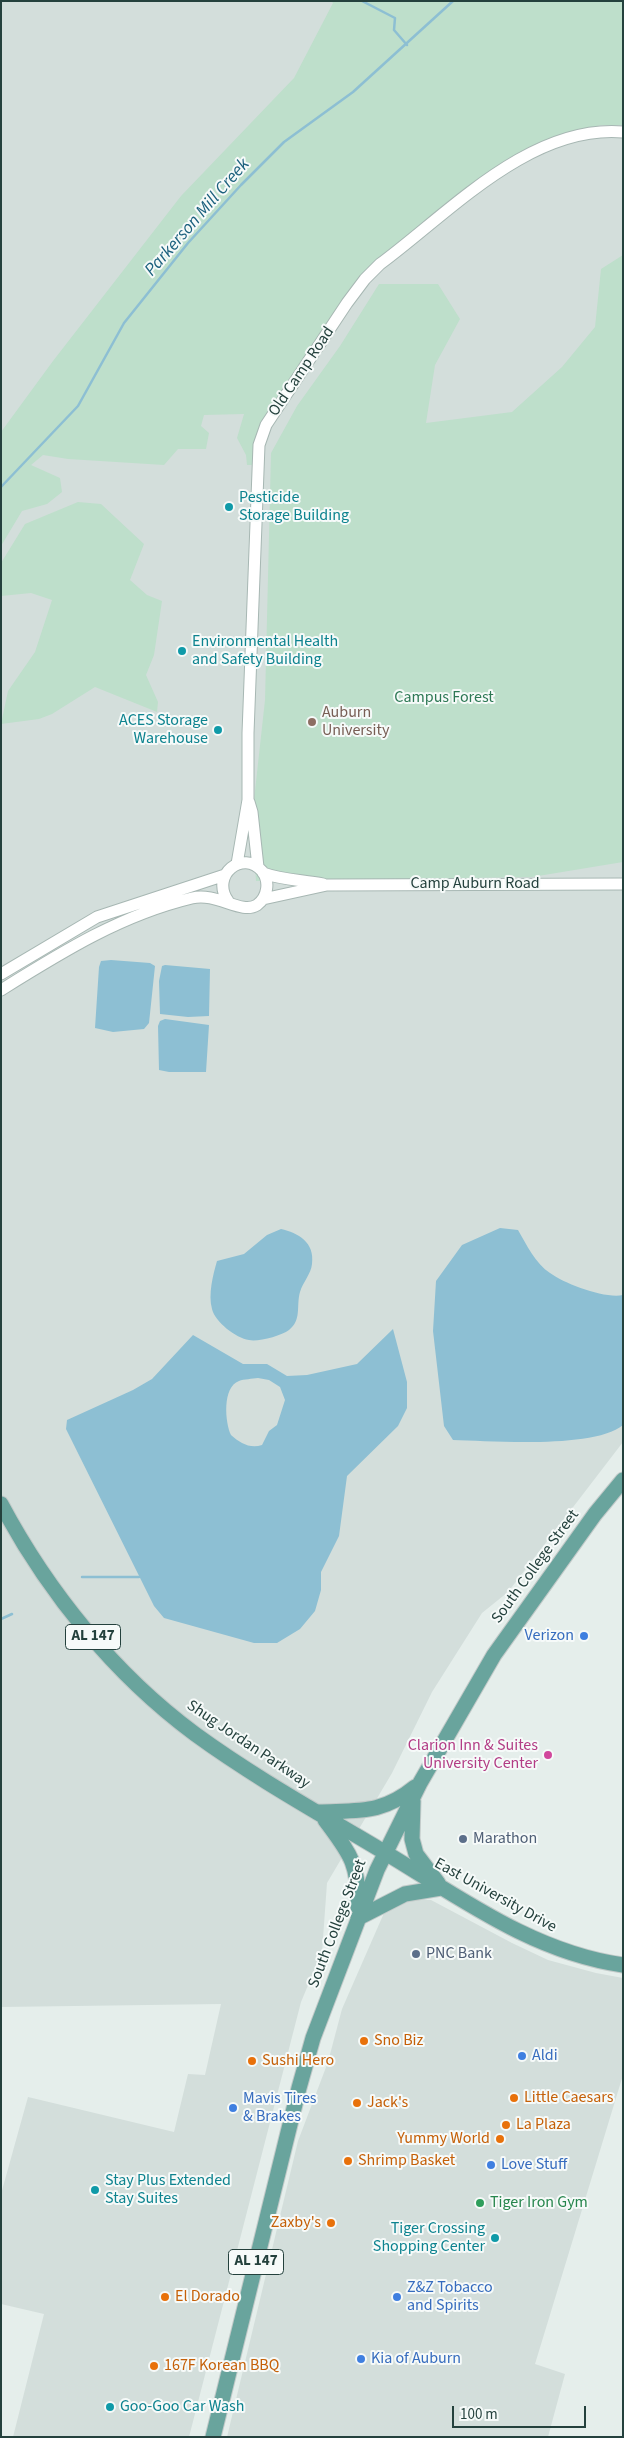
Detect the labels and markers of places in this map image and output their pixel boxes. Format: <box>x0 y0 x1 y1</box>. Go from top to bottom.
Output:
place label: Pesticide Storage Building <box>239 488 349 526</box>
marker: Pesticide Storage Building <box>223 501 235 513</box>
place label: Environmental Health and Safety Building <box>192 632 338 670</box>
marker: Environmental Health and Safety Building <box>176 645 188 657</box>
place label: Auburn University <box>322 703 389 741</box>
place label: ACES Storage Warehouse <box>119 711 208 749</box>
marker: Auburn University <box>306 716 318 728</box>
marker: ACES Storage Warehouse <box>212 724 224 736</box>
place label: Verizon <box>525 1626 574 1646</box>
marker: Verizon <box>578 1630 590 1642</box>
place label: Clarion Inn & Suites University Center <box>408 1736 538 1774</box>
marker: Clarion Inn & Suites University Center <box>542 1749 554 1761</box>
place label: Marathon <box>473 1829 537 1849</box>
marker: Marathon <box>457 1833 469 1845</box>
place label: PNC Bank <box>426 1944 492 1964</box>
marker: PNC Bank <box>410 1948 422 1960</box>
place label: Sno Biz <box>374 2031 423 2051</box>
marker: Sno Biz <box>358 2035 370 2047</box>
place label: Aldi <box>532 2046 558 2066</box>
marker: Aldi <box>516 2050 528 2062</box>
place label: Sushi Hero <box>262 2051 334 2071</box>
marker: Sushi Hero <box>246 2055 258 2067</box>
place label: Little Caesars <box>524 2088 614 2108</box>
place label: Mavis Tires & Brakes <box>243 2089 317 2127</box>
marker: Little Caesars <box>508 2092 520 2104</box>
place label: Jack's <box>367 2093 408 2113</box>
marker: Jack's <box>351 2097 363 2109</box>
marker: Mavis Tires & Brakes <box>227 2102 239 2114</box>
place label: La Plaza <box>516 2115 571 2135</box>
marker: La Plaza <box>500 2119 512 2131</box>
place label: Yummy World <box>397 2129 490 2149</box>
marker: Yummy World <box>494 2133 506 2145</box>
place label: Shrimp Basket <box>358 2151 455 2171</box>
marker: Shrimp Basket <box>342 2155 354 2167</box>
place label: Love Stuff <box>501 2155 567 2175</box>
marker: Love Stuff <box>485 2159 497 2171</box>
place label: Stay Plus Extended Stay Suites <box>105 2171 231 2209</box>
marker: Stay Plus Extended Stay Suites <box>89 2184 101 2196</box>
place label: Tiger Iron Gym <box>490 2193 588 2213</box>
marker: Tiger Iron Gym <box>474 2197 486 2209</box>
place label: Zaxby's <box>271 2213 321 2233</box>
marker: Zaxby's <box>325 2217 337 2229</box>
place label: Tiger Crossing Shopping Center <box>373 2219 485 2257</box>
marker: Tiger Crossing Shopping Center <box>489 2232 501 2244</box>
place label: Z&Z Tobacco and Spirits <box>407 2278 493 2316</box>
place label: El Dorado <box>175 2287 240 2307</box>
marker: El Dorado <box>159 2291 171 2303</box>
marker: Z&Z Tobacco and Spirits <box>391 2291 403 2303</box>
place label: Kia of Auburn <box>371 2349 461 2369</box>
marker: Kia of Auburn <box>355 2353 367 2365</box>
place label: 167F Korean BBQ <box>164 2356 279 2376</box>
marker: 167F Korean BBQ <box>148 2360 160 2372</box>
place label: Goo-Goo Car Wash <box>120 2397 244 2417</box>
marker: Goo-Goo Car Wash <box>104 2401 116 2413</box>

